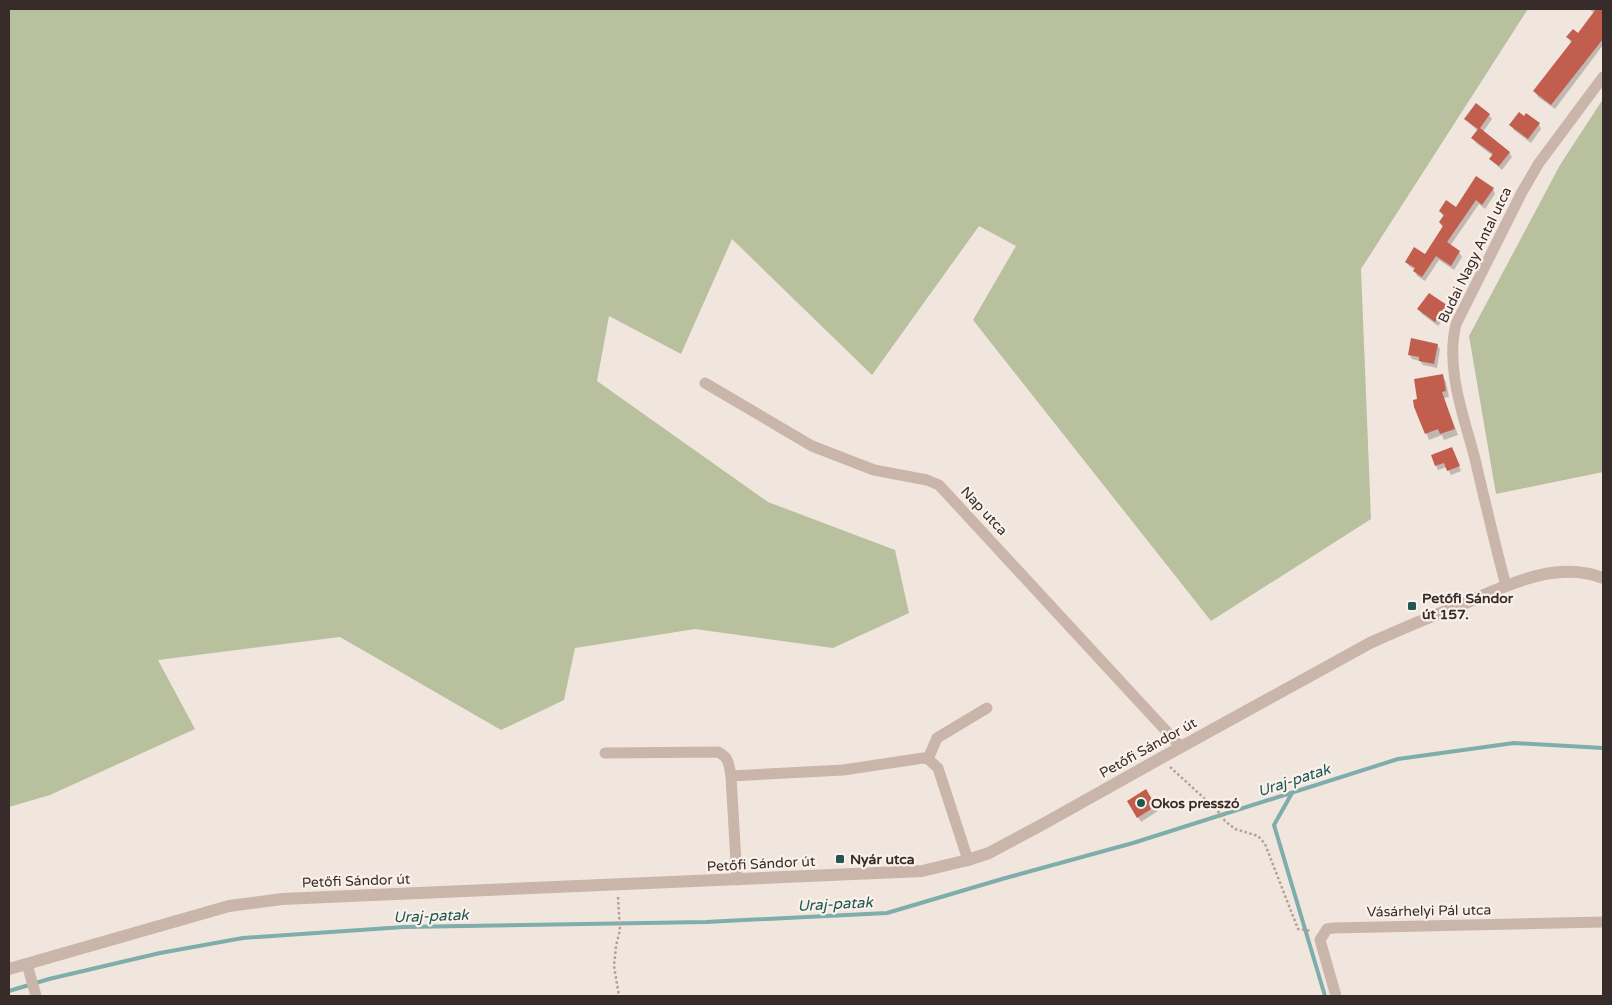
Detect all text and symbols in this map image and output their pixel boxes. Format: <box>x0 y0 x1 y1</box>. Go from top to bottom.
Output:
street label: Budai Nagy Antal utca <box>1435 184 1515 326</box>
street label: Nap utca <box>957 483 1011 539</box>
place label: Petőfi Sándor út 157. <box>1422 590 1514 623</box>
marker: Petőfi Sándor út 157. <box>1406 600 1418 612</box>
street label: Petőfi Sándor út <box>1096 714 1200 782</box>
water label: Uraj-patak <box>1255 759 1334 800</box>
place label: Okos presszó <box>1151 795 1240 812</box>
marker: Okos presszó <box>1135 797 1147 809</box>
place label: Nyár utca <box>850 851 915 868</box>
street label: Petőfi Sándor út <box>706 853 816 875</box>
marker: Nyár utca <box>834 853 846 865</box>
street label: Petőfi Sándor út <box>301 871 411 891</box>
water label: Uraj-patak <box>797 893 875 915</box>
street label: Vásárhelyi Pál utca <box>1367 901 1491 921</box>
water label: Uraj-patak <box>393 906 471 926</box>

